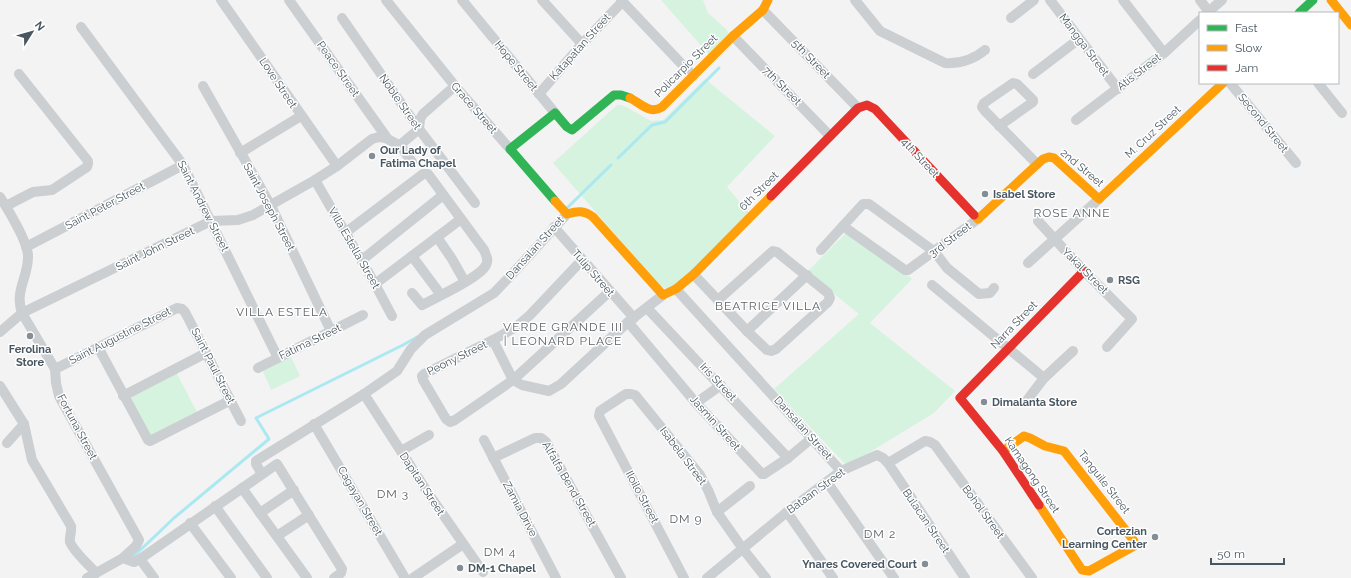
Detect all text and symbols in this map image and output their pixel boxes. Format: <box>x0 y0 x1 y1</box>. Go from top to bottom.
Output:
street label: Katapatan Street <box>547 11 613 83</box>
street label: Mangga Street <box>1056 11 1112 79</box>
north arrow <box>12 12 52 52</box>
legend <box>1199 12 1339 84</box>
text: N <box>32 19 47 34</box>
text: Fast <box>1235 21 1258 35</box>
street label: Policarpio Street <box>652 32 720 100</box>
street label: 5th Street <box>789 37 833 82</box>
street label: Hope Street <box>492 38 540 94</box>
street label: Peace Street <box>314 39 362 100</box>
text: Slow <box>1235 41 1262 55</box>
street label: Atis Street <box>1115 51 1164 93</box>
street label: Love Street <box>256 55 300 111</box>
text: Jam <box>1235 61 1258 75</box>
street label: 7th Street <box>760 64 804 108</box>
street label: Noble Street <box>376 72 424 132</box>
street label: Grace Street <box>448 80 500 136</box>
street label: Second Street <box>1235 91 1291 155</box>
street label: M. Cruz Street <box>1123 103 1184 161</box>
street label: 4th Street <box>898 136 942 181</box>
place label: Our Lady of Fatima Chapel <box>380 144 456 170</box>
street label: 2nd Street <box>1058 146 1106 190</box>
marker: Our Lady of Fatima Chapel <box>367 151 377 161</box>
street label: Saint Andrew Street <box>174 158 232 254</box>
street label: Saint Joseph Street <box>240 161 298 253</box>
street label: 6th Street <box>737 168 782 213</box>
street label: Saint Peter Street <box>63 179 147 232</box>
place label: Isabel Store <box>993 188 1056 201</box>
marker: Isabel Store <box>980 189 990 199</box>
street label: Villa Estella Street <box>325 205 383 291</box>
district label: ROSE ANNE <box>1033 206 1111 220</box>
street label: Dansalan Street <box>503 214 567 282</box>
street label: 3rd Street <box>926 220 974 260</box>
street label: Saint John Street <box>114 224 197 274</box>
street label: Yakal Street <box>1059 245 1111 297</box>
street label: Tulip Street <box>569 247 617 299</box>
place label: RSG <box>1118 274 1140 287</box>
marker: RSG <box>1105 275 1115 285</box>
street label: Narra Street <box>988 298 1040 352</box>
district label: BEATRICE VILLA <box>715 299 821 313</box>
street label: Saint Augustine Street <box>67 305 173 367</box>
district label: VILLA ESTELA <box>236 305 328 319</box>
district label: VERDE GRANDE III | LEONARD PLACE <box>503 320 623 348</box>
street label: Fatima Street <box>277 321 343 363</box>
street label: Saint Paul Street <box>188 326 238 406</box>
marker: Ferolina Store <box>25 331 35 341</box>
street label: Peony Street <box>425 338 489 378</box>
place label: Ferolina Store <box>9 343 51 369</box>
street label: Iris Street <box>697 360 739 404</box>
street label: Fortuna Street <box>54 392 100 462</box>
street label: Jasmin Street <box>687 393 743 453</box>
street label: Dansalan Street <box>771 394 835 462</box>
place label: Dimalanta Store <box>992 396 1077 409</box>
marker: Dimalanta Store <box>979 397 989 407</box>
street label: Isabela Street <box>657 424 709 488</box>
street label: Kamagong Street <box>1002 434 1062 516</box>
street label: Alfalfa Bend Street <box>539 439 599 529</box>
street label: Tanguile Street <box>1075 448 1133 516</box>
street label: Dapitan Street <box>397 450 447 518</box>
street label: Cagayan Street <box>335 464 385 538</box>
street label: Bataan Street <box>784 465 848 516</box>
street label: Iloilo Street <box>623 469 661 526</box>
street label: Zamia Drive <box>500 479 540 539</box>
street label: Bohol Street <box>959 483 1007 541</box>
street label: Bulacan Street <box>900 486 952 556</box>
district label: DM 3 <box>377 487 409 501</box>
district label: DM 9 <box>669 512 703 526</box>
place label: Cortezian Learning Center <box>1062 525 1148 551</box>
district label: DM 2 <box>864 527 896 541</box>
marker: Cortezian Learning Center <box>1150 532 1160 542</box>
scale bar <box>1211 540 1284 566</box>
district label: DM 4 <box>484 545 516 559</box>
text: 50 m <box>1217 547 1245 561</box>
place label: Ynares Covered Court <box>802 558 918 571</box>
marker: Ynares Covered Court <box>920 559 930 569</box>
place label: DM-1 Chapel <box>468 562 536 575</box>
marker: DM-1 Chapel <box>455 563 465 573</box>

